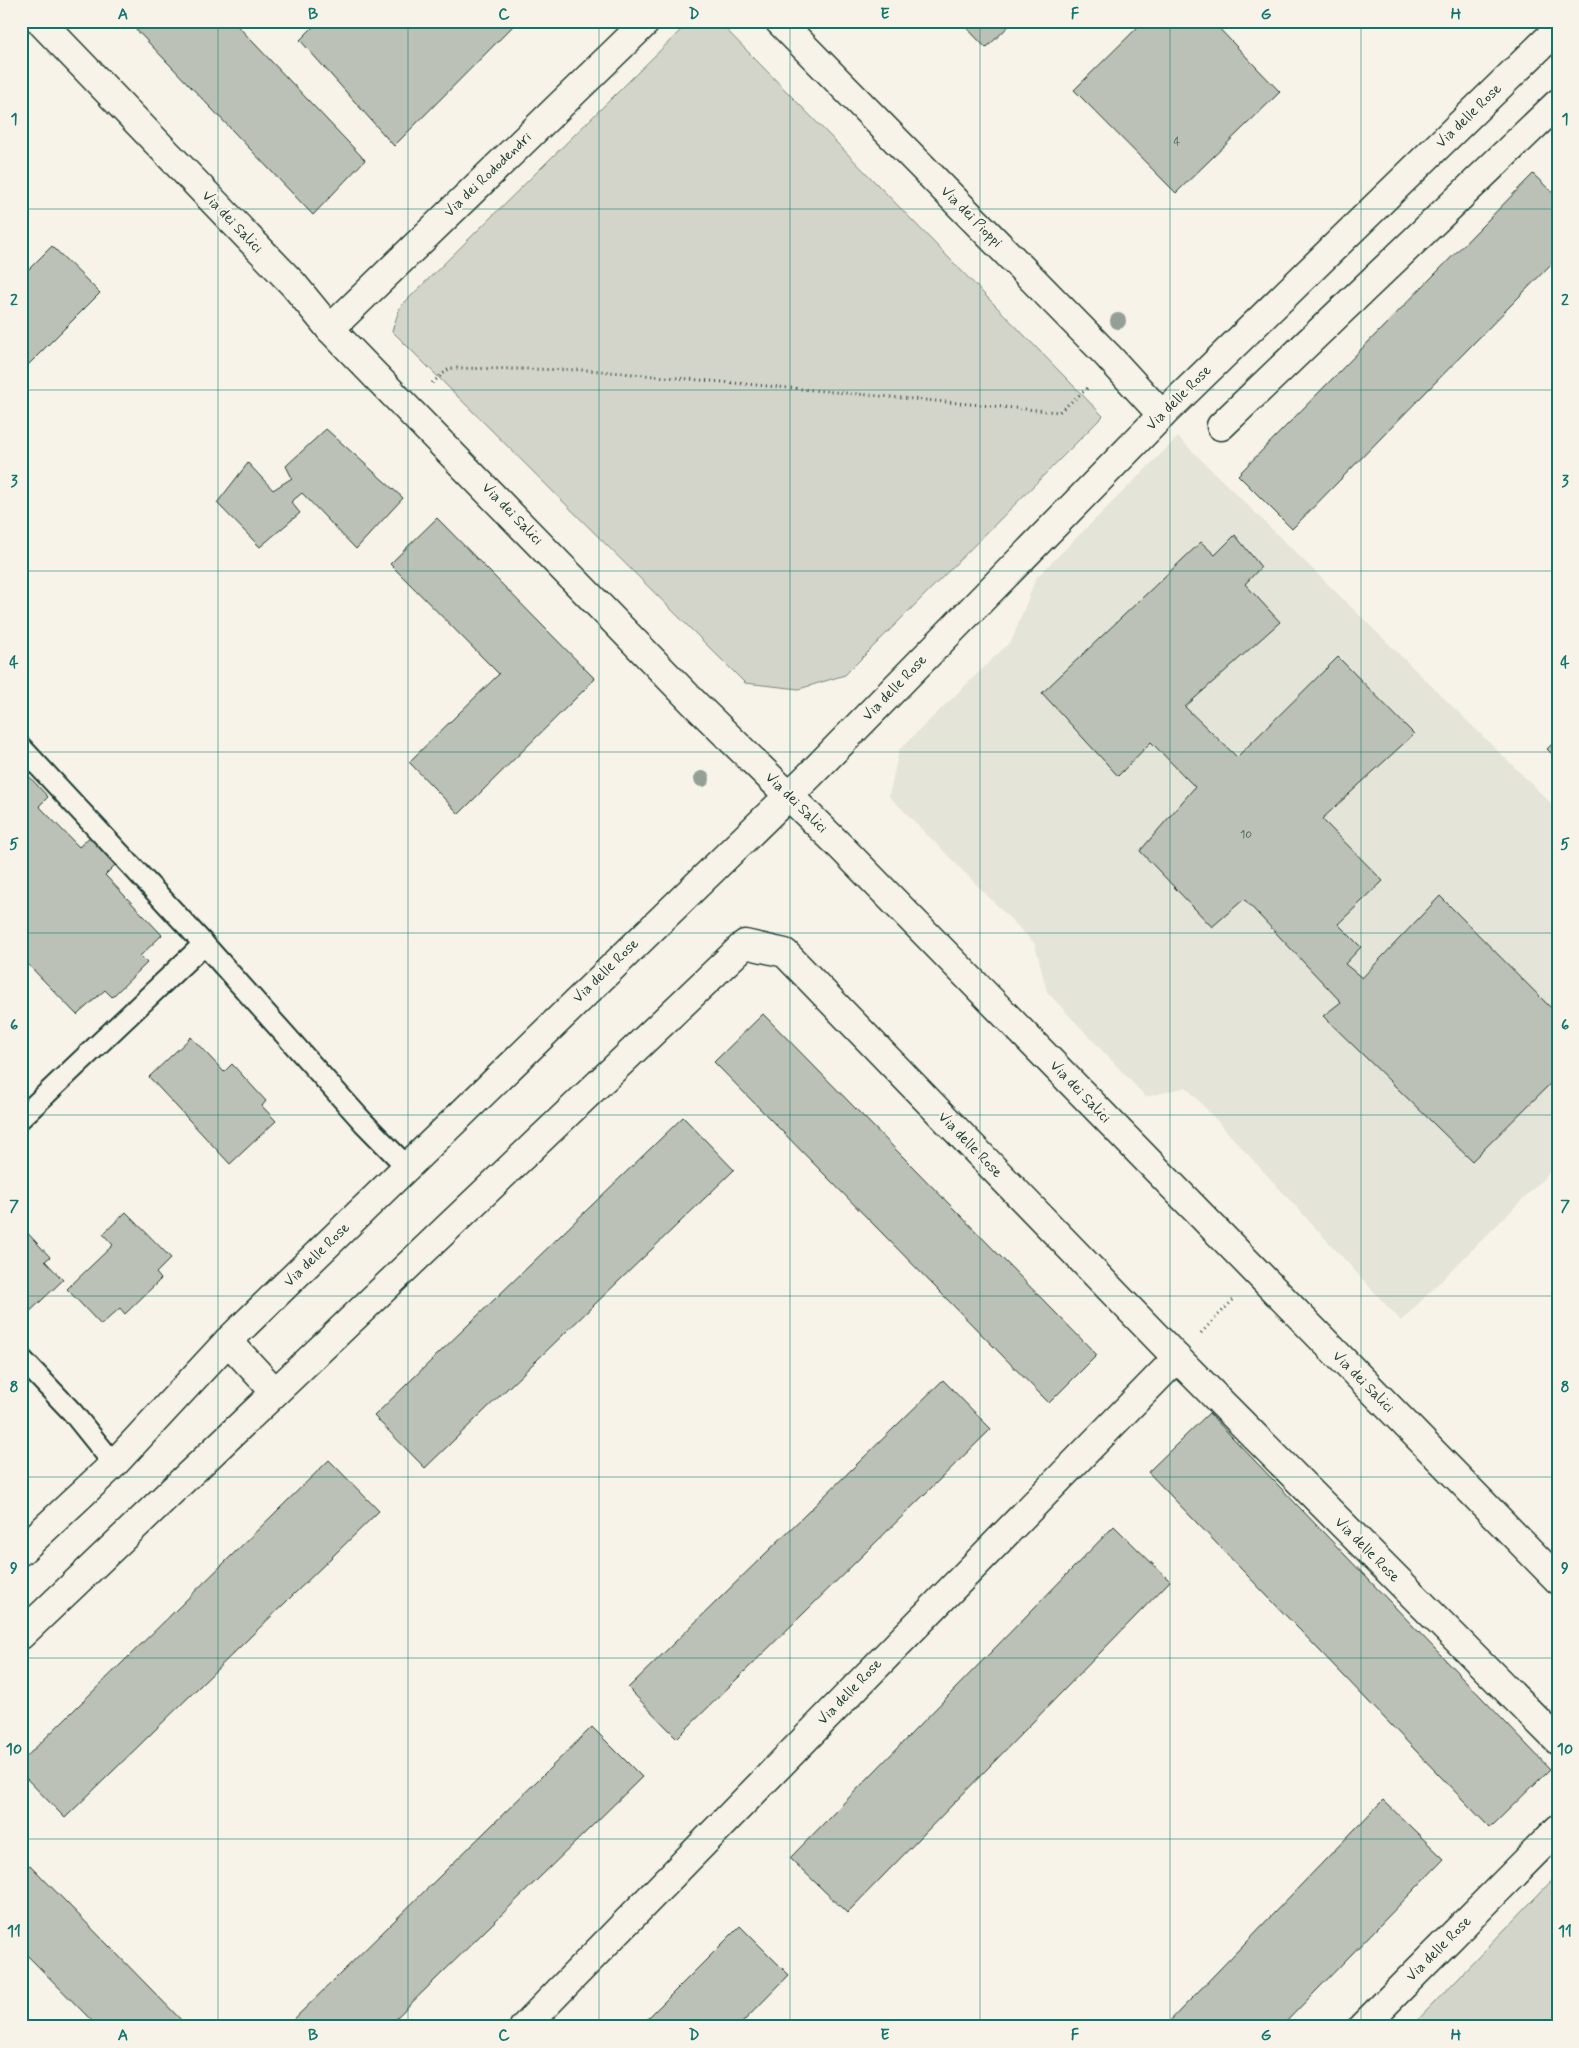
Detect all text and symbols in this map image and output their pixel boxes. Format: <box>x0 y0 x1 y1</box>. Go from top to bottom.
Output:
text: A <box>118 4 128 25</box>
text: B <box>308 4 318 25</box>
text: C <box>498 4 510 25</box>
text: D <box>688 4 700 25</box>
text: E <box>880 4 890 25</box>
text: F <box>1071 4 1080 25</box>
text: G <box>1261 4 1272 25</box>
text: H <box>1451 4 1462 25</box>
street label: Via delle Rose <box>1431 79 1507 153</box>
text: 1 <box>10 109 18 130</box>
text: 1 <box>1561 109 1569 130</box>
street label: Via dei Rododendri <box>440 128 536 222</box>
house number: 4 <box>1174 134 1181 150</box>
street label: Via dei Pioppi <box>936 182 1006 252</box>
street label: Via dei Salici <box>197 186 267 258</box>
text: 2 <box>10 290 18 311</box>
text: 2 <box>1561 290 1569 311</box>
street label: Via delle Rose <box>1142 361 1216 435</box>
text: 3 <box>10 471 18 492</box>
text: 3 <box>1561 471 1569 492</box>
street label: Via dei Salici <box>477 478 547 550</box>
street label: Via delle Rose <box>858 650 932 726</box>
text: 4 <box>9 652 19 673</box>
text: 4 <box>1560 652 1570 673</box>
street label: Via dei Salici <box>760 768 832 838</box>
house number: 10 <box>1240 827 1252 843</box>
text: 5 <box>9 834 19 855</box>
text: 5 <box>1560 834 1570 855</box>
street label: Via delle Rose <box>568 934 644 1008</box>
text: 6 <box>10 1015 18 1036</box>
text: 6 <box>1561 1015 1569 1036</box>
street label: Via dei Salici <box>1045 1056 1115 1128</box>
street label: Via delle Rose <box>933 1107 1007 1183</box>
text: 7 <box>9 1196 19 1217</box>
text: 7 <box>1560 1196 1570 1217</box>
street label: Via delle Rose <box>279 1218 355 1292</box>
street label: Via dei Salici <box>1328 1347 1398 1417</box>
text: 8 <box>9 1377 19 1398</box>
text: 8 <box>1560 1377 1570 1398</box>
street label: Via delle Rose <box>1330 1513 1404 1587</box>
text: 9 <box>10 1558 18 1579</box>
text: 9 <box>1561 1558 1569 1579</box>
street label: Via delle Rose <box>813 1654 887 1730</box>
text: 10 <box>6 1739 22 1760</box>
text: 10 <box>1557 1739 1573 1760</box>
street label: Via delle Rose <box>1402 1912 1476 1986</box>
text: 11 <box>7 1921 21 1942</box>
text: 11 <box>1558 1921 1572 1942</box>
text: A <box>118 2025 128 2046</box>
text: B <box>308 2025 318 2046</box>
text: C <box>498 2025 510 2046</box>
text: D <box>688 2025 700 2046</box>
text: E <box>880 2025 890 2046</box>
text: F <box>1071 2025 1080 2046</box>
text: G <box>1261 2025 1272 2046</box>
text: H <box>1451 2025 1462 2046</box>

